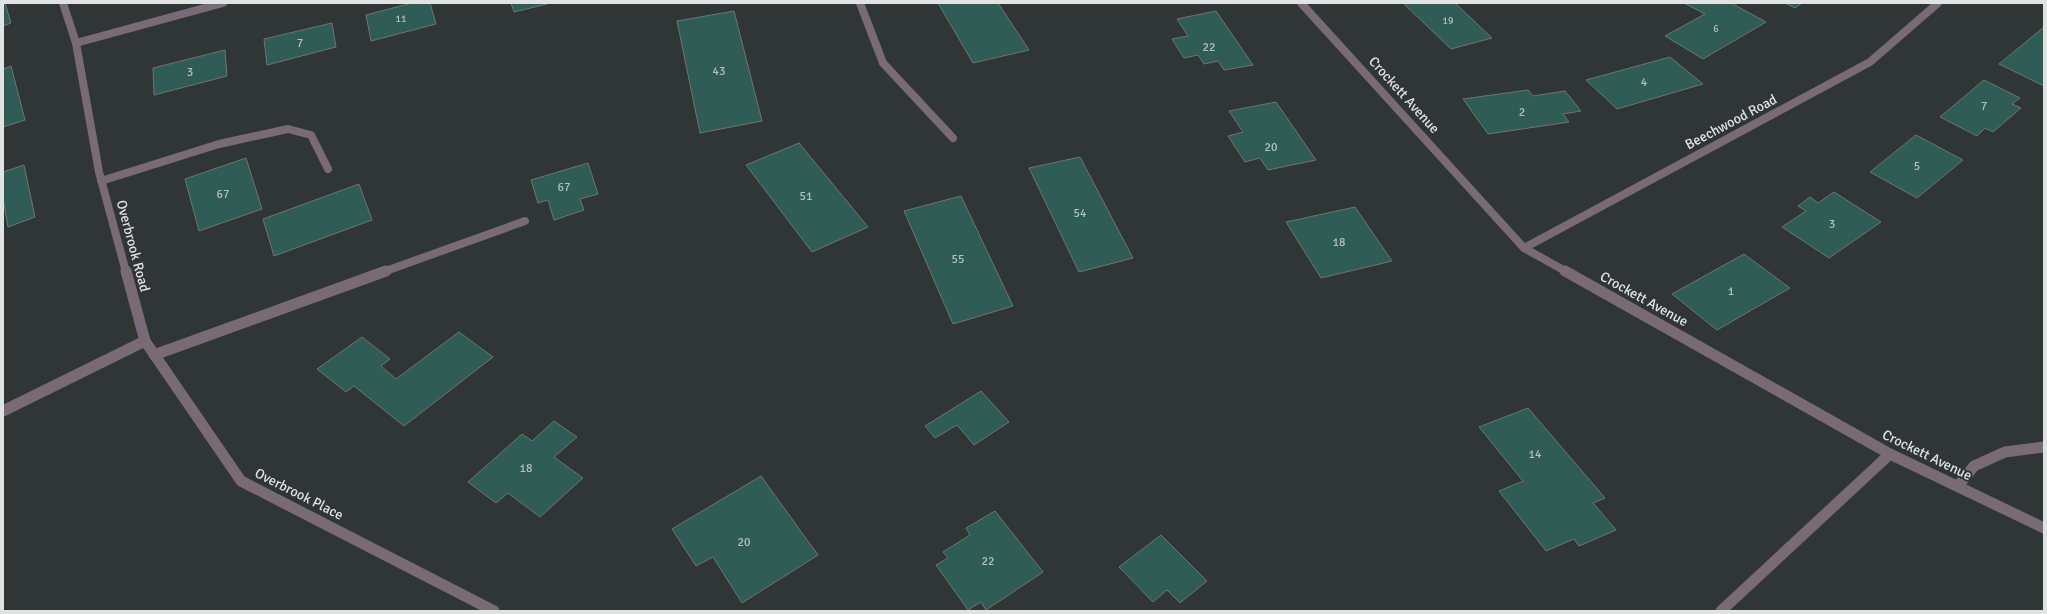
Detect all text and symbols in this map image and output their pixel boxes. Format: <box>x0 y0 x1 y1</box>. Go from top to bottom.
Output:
house number: 11 <box>396 13 406 25</box>
house number: 19 <box>1443 15 1453 27</box>
house number: 6 <box>1713 23 1719 35</box>
house number: 7 <box>297 36 303 51</box>
house number: 22 <box>1203 40 1215 55</box>
street label: Crockett Avenue <box>1365 53 1443 137</box>
house number: 43 <box>713 64 725 79</box>
house number: 3 <box>187 65 193 80</box>
house number: 4 <box>1641 75 1648 90</box>
street label: Beechwood Road <box>1682 91 1780 153</box>
house number: 7 <box>1981 99 1987 114</box>
house number: 2 <box>1519 105 1525 120</box>
house number: 20 <box>1265 140 1277 155</box>
house number: 5 <box>1914 159 1920 174</box>
house number: 67 <box>558 180 570 195</box>
house number: 67 <box>217 187 229 202</box>
house number: 51 <box>800 189 812 204</box>
street label: Overbrook Road <box>113 198 153 294</box>
house number: 54 <box>1074 206 1087 221</box>
house number: 3 <box>1829 217 1835 232</box>
house number: 18 <box>1333 235 1345 250</box>
house number: 55 <box>952 252 964 267</box>
street label: Crockett Avenue <box>1597 268 1691 330</box>
house number: 1 <box>1728 284 1734 299</box>
street label: Crockett Avenue <box>1879 426 1975 484</box>
house number: 14 <box>1529 447 1542 462</box>
house number: 18 <box>520 461 532 476</box>
street label: Overbrook Place <box>252 464 346 524</box>
house number: 20 <box>738 535 750 550</box>
house number: 22 <box>982 554 994 569</box>

